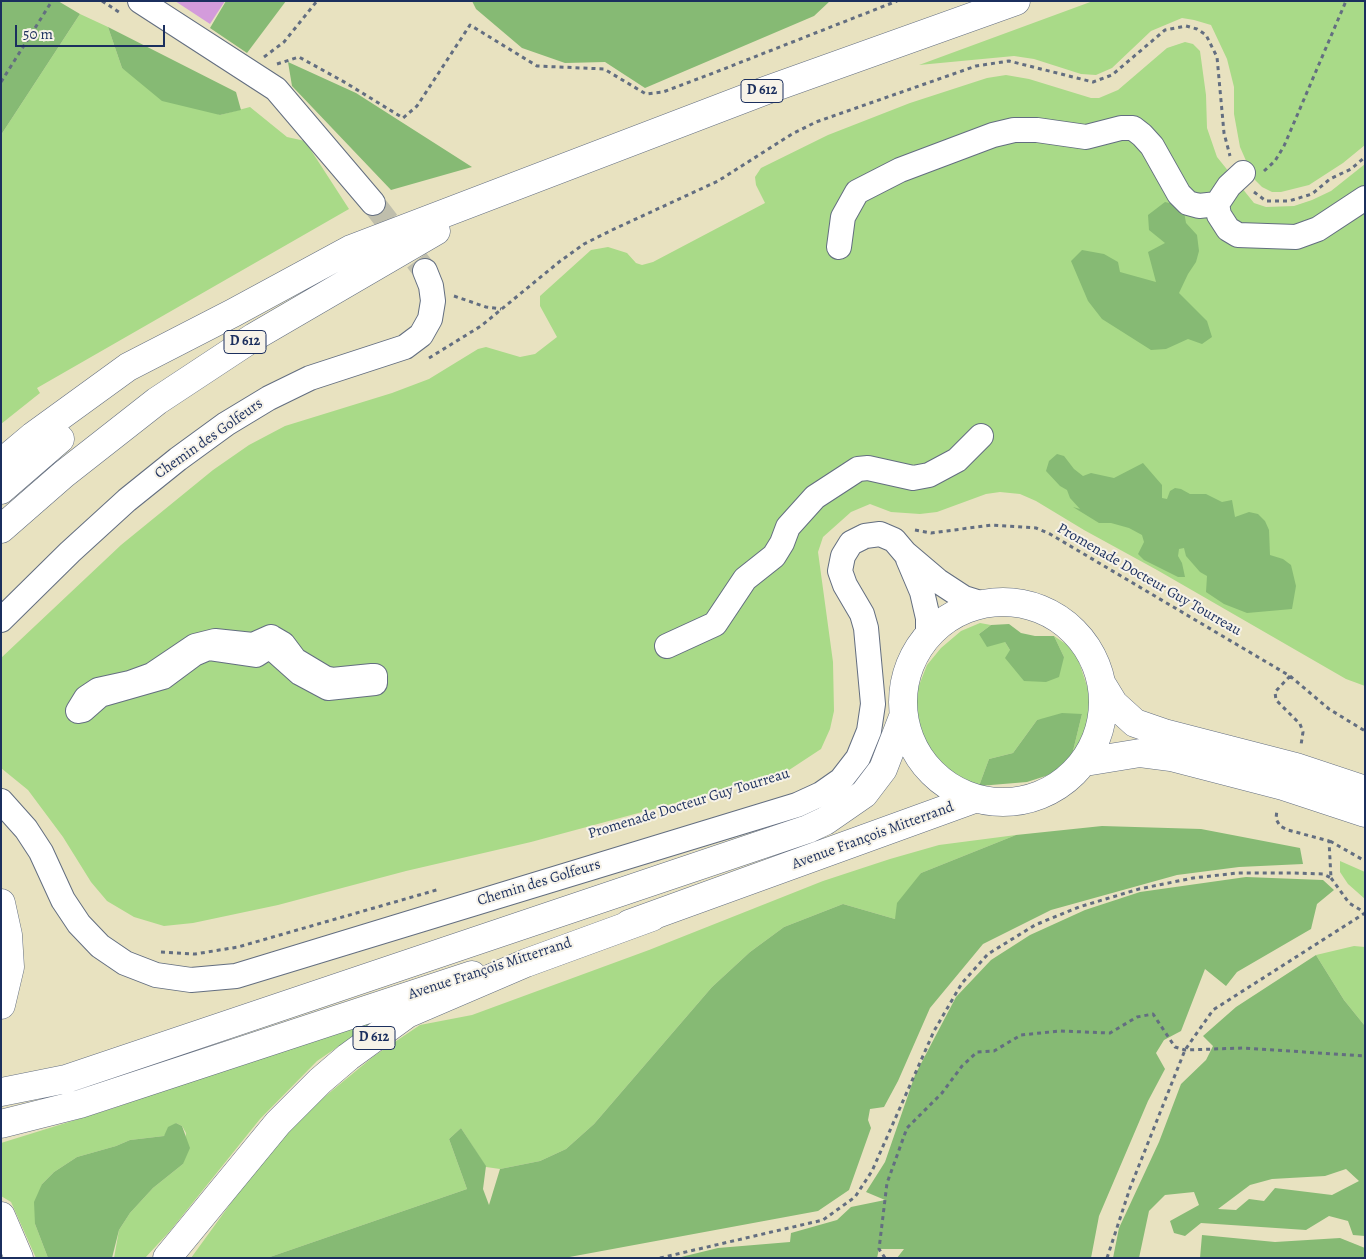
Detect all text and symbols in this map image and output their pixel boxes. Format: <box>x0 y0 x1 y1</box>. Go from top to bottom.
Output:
scale bar <box>18 15 168 47</box>
text: 50 m <box>23 24 53 44</box>
road number: D 612 <box>741 80 783 102</box>
road number: D 612 <box>224 331 266 354</box>
street label: Chemin des Golfeurs <box>151 395 267 483</box>
street label: Promenade Docteur Guy Tourreau <box>1054 520 1244 640</box>
street label: Promenade Docteur Guy Tourreau <box>586 765 792 843</box>
street label: Avenue François Mitterrand <box>790 798 956 874</box>
street label: Chemin des Golfeurs <box>475 856 603 910</box>
street label: Avenue François Mitterrand <box>406 934 574 1004</box>
road number: D 612 <box>353 1026 395 1050</box>

